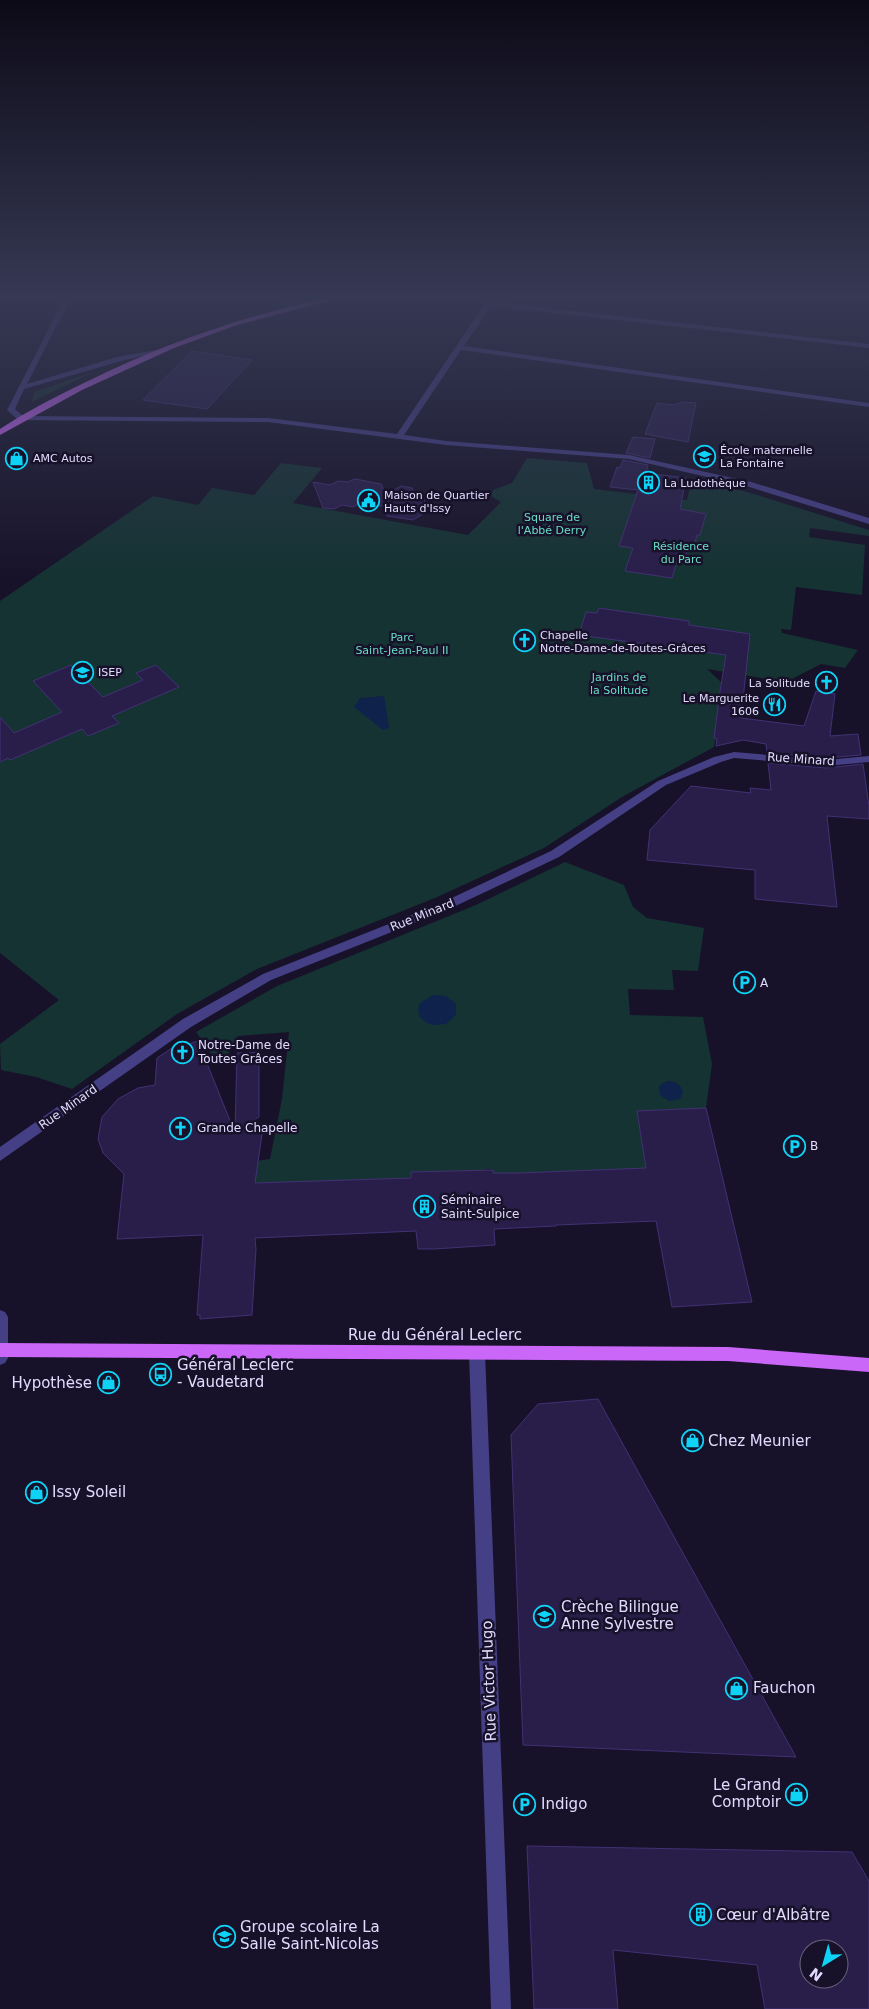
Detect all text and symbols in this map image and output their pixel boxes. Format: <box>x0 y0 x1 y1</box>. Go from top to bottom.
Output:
school or university icon: École maternelle La Fontaine <box>692 444 716 468</box>
place label: École maternelle La Fontaine <box>720 444 813 470</box>
shop icon: AMC Autos <box>5 446 29 470</box>
place label: AMC Autos <box>33 452 93 465</box>
building icon: La Ludothèque <box>636 471 660 495</box>
place label: La Ludothèque <box>664 477 746 490</box>
public building icon: Maison de Quartier Hauts d'Issy <box>356 489 380 513</box>
place label: Maison de Quartier Hauts d'Issy <box>384 489 489 515</box>
park label: Square de l'Abbé Derry <box>518 511 587 537</box>
park label: Résidence du Parc <box>653 540 709 566</box>
church icon: Chapelle Notre-Dame-de-Toutes-Grâces <box>512 629 536 653</box>
place label: Chapelle Notre-Dame-de-Toutes-Grâces <box>540 629 706 655</box>
park label: Parc Saint-Jean-Paul II <box>355 631 449 657</box>
school or university icon: ISEP <box>70 660 94 684</box>
place label: ISEP <box>98 666 122 679</box>
park label: Jardins de la Solitude <box>590 671 648 697</box>
church icon: La Solitude <box>814 671 838 695</box>
place label: La Solitude <box>749 677 810 690</box>
place label: Le Marguerite 1606 <box>683 692 759 718</box>
restaurant icon: Le Marguerite 1606 <box>763 692 787 716</box>
street label: Rue Minard <box>767 750 835 768</box>
street label: Rue Minard <box>388 896 456 934</box>
parking icon: A <box>732 971 756 995</box>
place label: A <box>760 976 769 990</box>
place label: Notre-Dame de Toutes Grâces <box>197 1038 290 1066</box>
church icon: Notre-Dame de Toutes Grâces <box>170 1040 194 1064</box>
street label: Rue Minard <box>36 1082 100 1132</box>
church icon: Grande Chapelle <box>169 1116 193 1140</box>
place label: Grande Chapelle <box>197 1121 297 1135</box>
parking icon: B <box>782 1134 806 1158</box>
place label: B <box>810 1139 818 1153</box>
place label: Séminaire Saint-Sulpice <box>441 1193 519 1221</box>
building icon: Séminaire Saint-Sulpice <box>413 1195 437 1219</box>
street label: Rue du Général Leclerc <box>348 1326 522 1344</box>
place label: Général Leclerc - Vaudetard <box>177 1356 294 1391</box>
bus stop icon: Général Leclerc - Vaudetard <box>149 1362 173 1386</box>
shop icon: Hypothèse <box>96 1371 120 1395</box>
place label: Hypothèse <box>11 1374 92 1392</box>
shop icon: Chez Meunier <box>680 1429 704 1453</box>
place label: Chez Meunier <box>708 1432 811 1450</box>
shop icon: Issy Soleil <box>24 1480 48 1504</box>
place label: Issy Soleil <box>52 1483 126 1501</box>
place label: Crèche Bilingue Anne Sylvestre <box>561 1598 679 1633</box>
school or university icon: Crèche Bilingue Anne Sylvestre <box>533 1604 557 1628</box>
street label: Rue Victor Hugo <box>478 1620 500 1742</box>
shop icon: Fauchon <box>725 1676 749 1700</box>
place label: Fauchon <box>753 1679 815 1697</box>
place label: Le Grand Comptoir <box>712 1776 782 1811</box>
shop icon: Le Grand Comptoir <box>785 1782 809 1806</box>
parking icon: Indigo <box>513 1792 537 1816</box>
place label: Indigo <box>541 1795 587 1813</box>
building icon: Cœur d'Albâtre <box>688 1903 712 1927</box>
place label: Cœur d'Albâtre <box>716 1906 830 1924</box>
place label: Groupe scolaire La Salle Saint-Nicolas <box>240 1918 380 1953</box>
school or university icon: Groupe scolaire La Salle Saint-Nicolas <box>212 1924 236 1948</box>
north arrow <box>799 1939 849 1989</box>
text: N <box>807 1964 826 1984</box>

